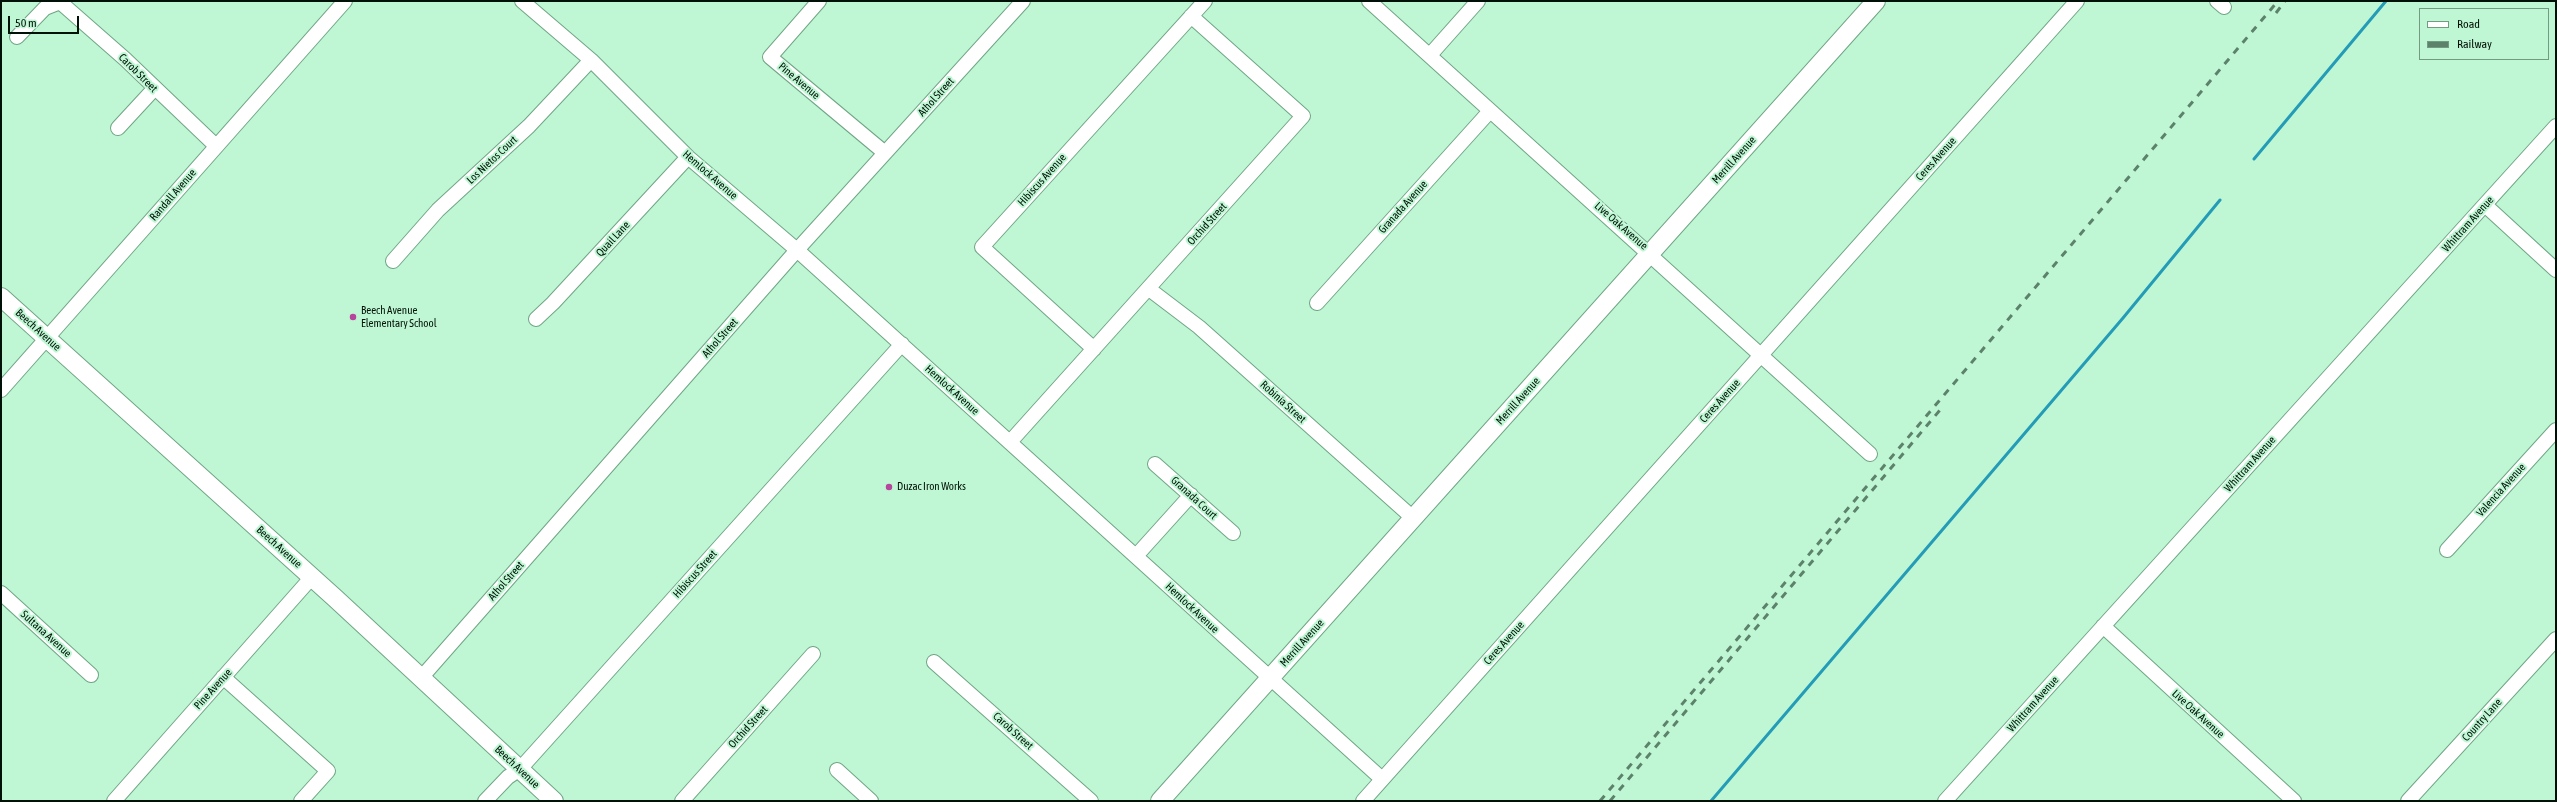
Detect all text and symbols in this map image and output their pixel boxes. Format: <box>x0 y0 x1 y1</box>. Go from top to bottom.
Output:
scale bar <box>10 8 81 34</box>
legend <box>2419 8 2549 60</box>
text: 50 m <box>15 16 37 30</box>
text: Road <box>2457 17 2480 31</box>
text: Railway <box>2457 37 2492 51</box>
street label: Carob Street <box>116 51 160 95</box>
street label: Pine Avenue <box>776 60 822 102</box>
street label: Athol Street <box>915 75 957 119</box>
street label: Los Nietos Court <box>464 133 520 187</box>
street label: Merrill Avenue <box>1709 134 1759 186</box>
street label: Ceres Avenue <box>1913 135 1959 183</box>
street label: Hemlock Avenue <box>680 148 740 202</box>
street label: Hibiscus Avenue <box>1015 151 1069 209</box>
street label: Randall Avenue <box>147 166 199 224</box>
street label: Granada Avenue <box>1376 178 1430 236</box>
street label: Whittram Avenue <box>2440 194 2496 254</box>
street label: Live Oak Avenue <box>1592 199 1650 253</box>
street label: Orchid Street <box>1185 200 1229 248</box>
street label: Quail Lane <box>593 219 633 259</box>
place label: Beech Avenue Elementary School <box>361 304 437 330</box>
street label: Beech Avenue <box>13 306 63 354</box>
marker: Beech Avenue Elementary School <box>348 312 358 322</box>
street label: Athol Street <box>699 316 741 360</box>
street label: Hemlock Avenue <box>922 362 982 418</box>
street label: Merrill Avenue <box>1493 375 1543 427</box>
street label: Ceres Avenue <box>1697 377 1743 425</box>
street label: Robinia Street <box>1257 378 1309 426</box>
street label: Whittram Avenue <box>2222 434 2278 494</box>
street label: Valencia Avenue <box>2474 461 2528 519</box>
street label: Granada Court <box>1168 474 1220 522</box>
place label: Duzac Iron Works <box>897 480 966 494</box>
marker: Duzac Iron Works <box>884 482 894 492</box>
street label: Beech Avenue <box>254 523 304 571</box>
street label: Hibiscus Street <box>670 547 720 601</box>
street label: Athol Street <box>485 559 527 603</box>
street label: Hemlock Avenue <box>1163 580 1221 636</box>
street label: Sultana Avenue <box>18 608 74 660</box>
street label: Merrill Avenue <box>1277 617 1327 669</box>
street label: Ceres Avenue <box>1481 619 1527 667</box>
street label: Pine Avenue <box>191 666 235 712</box>
street label: Whittram Avenue <box>2005 674 2061 734</box>
street label: Live Oak Avenue <box>2169 687 2227 741</box>
street label: Country Lane <box>2459 696 2505 744</box>
street label: Orchid Street <box>726 703 770 751</box>
street label: Carob Street <box>990 710 1036 752</box>
street label: Beech Avenue <box>492 743 542 791</box>

